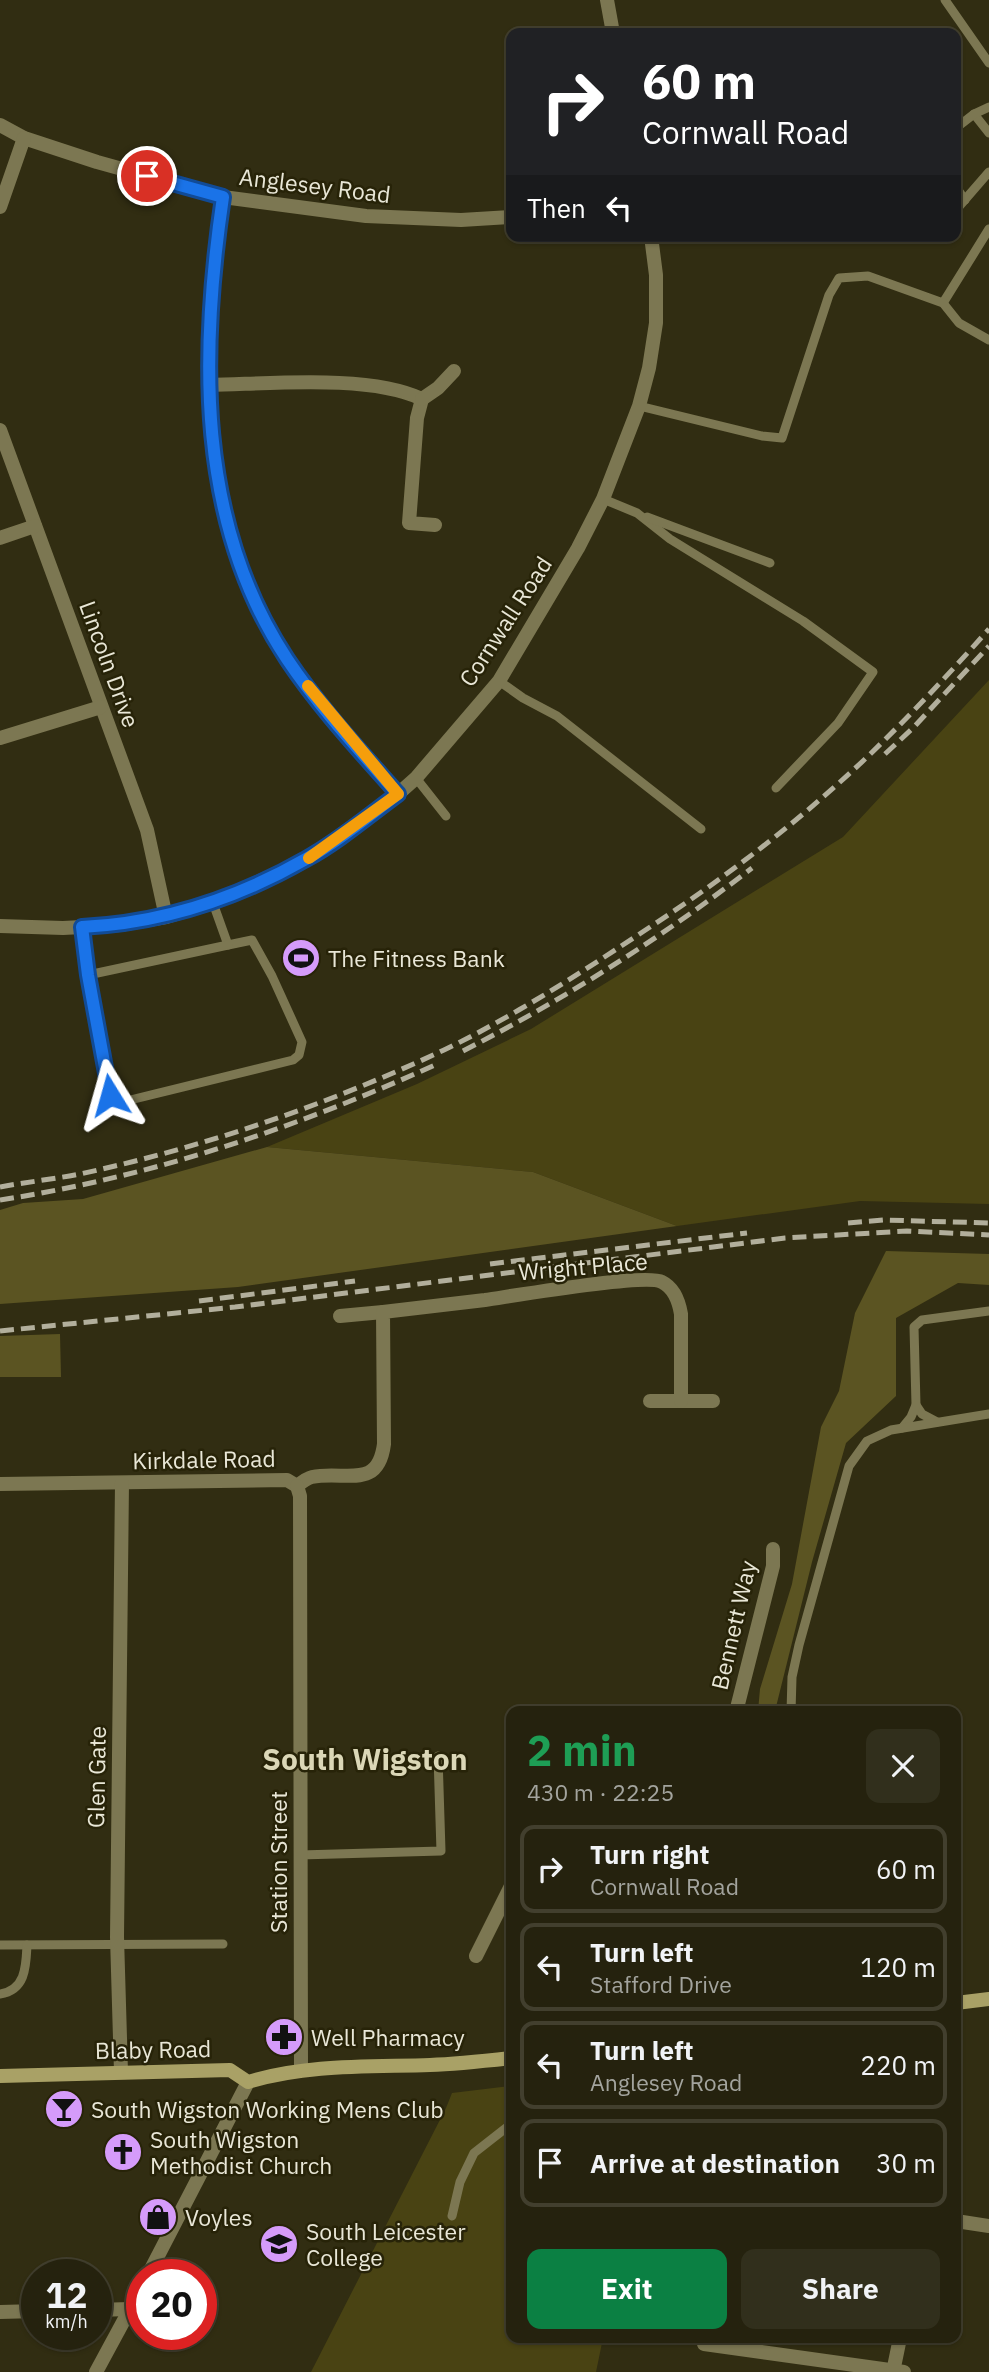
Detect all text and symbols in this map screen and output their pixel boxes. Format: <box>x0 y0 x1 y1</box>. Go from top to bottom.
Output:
text: 60 m <box>642 49 756 112</box>
icon: right <box>527 56 618 147</box>
text: Cornwall Road <box>642 111 849 153</box>
pin <box>117 146 177 206</box>
icon: arrive <box>128 157 166 195</box>
street label: Anglesey Road <box>238 161 392 209</box>
icon: left <box>600 189 638 227</box>
text: Then <box>527 191 586 225</box>
street label: Cornwall Road <box>452 550 558 692</box>
street label: Lincoln Drive <box>73 596 147 732</box>
sports icon: The Fitness Bank <box>280 937 322 979</box>
place label: The Fitness Bank <box>328 943 505 973</box>
position arrow <box>73 1058 147 1132</box>
street label: Wright Place <box>517 1245 649 1287</box>
street label: Kirkdale Road <box>132 1443 276 1475</box>
street label: Bennett Way <box>704 1557 763 1693</box>
text: 2 min <box>527 1723 637 1778</box>
street label: Glen Gate <box>80 1726 112 1828</box>
button: close <box>866 1729 940 1803</box>
district label: South Wigston <box>262 1739 468 1778</box>
text: 430 m · 22:25 <box>527 1777 674 1807</box>
street label: Station Street <box>263 1791 293 1933</box>
text: Turn right <box>590 1837 709 1871</box>
icon: right <box>531 1850 569 1888</box>
text: 60 m <box>876 1852 936 1886</box>
text: Cornwall Road <box>590 1871 739 1901</box>
text: Turn left <box>590 1935 693 1969</box>
icon: left <box>531 1948 569 1986</box>
text: 120 m <box>860 1950 936 1984</box>
text: Stafford Drive <box>590 1969 732 1999</box>
pharmacy icon: Well Pharmacy <box>263 2016 305 2058</box>
place label: Well Pharmacy <box>311 2022 465 2052</box>
street label: Blaby Road <box>94 2033 212 2065</box>
text: Turn left <box>590 2033 693 2067</box>
icon: left <box>531 2046 569 2084</box>
text: 220 m <box>860 2048 936 2082</box>
text: Anglesey Road <box>590 2067 742 2097</box>
bar icon: South Wigston Working Mens Club <box>43 2088 85 2130</box>
place label: South Wigston Working Mens Club <box>91 2094 444 2124</box>
place label: South Wigston Methodist Church <box>150 2124 332 2180</box>
church icon: South Wigston Methodist Church <box>102 2131 144 2173</box>
icon: arrive <box>531 2144 569 2182</box>
text: Arrive at destination <box>590 2146 840 2180</box>
text: 30 m <box>876 2146 936 2180</box>
shop icon: Voyles <box>137 2196 179 2238</box>
place label: Voyles <box>185 2202 253 2232</box>
place label: South Leicester College <box>306 2216 466 2272</box>
school or university icon: South Leicester College <box>258 2223 300 2265</box>
button: Exit <box>527 2249 727 2329</box>
button: Share <box>741 2249 940 2329</box>
speed limit sign: 20 <box>126 2259 217 2350</box>
text: 12 <box>45 2272 88 2318</box>
text: km/h <box>45 2310 88 2333</box>

